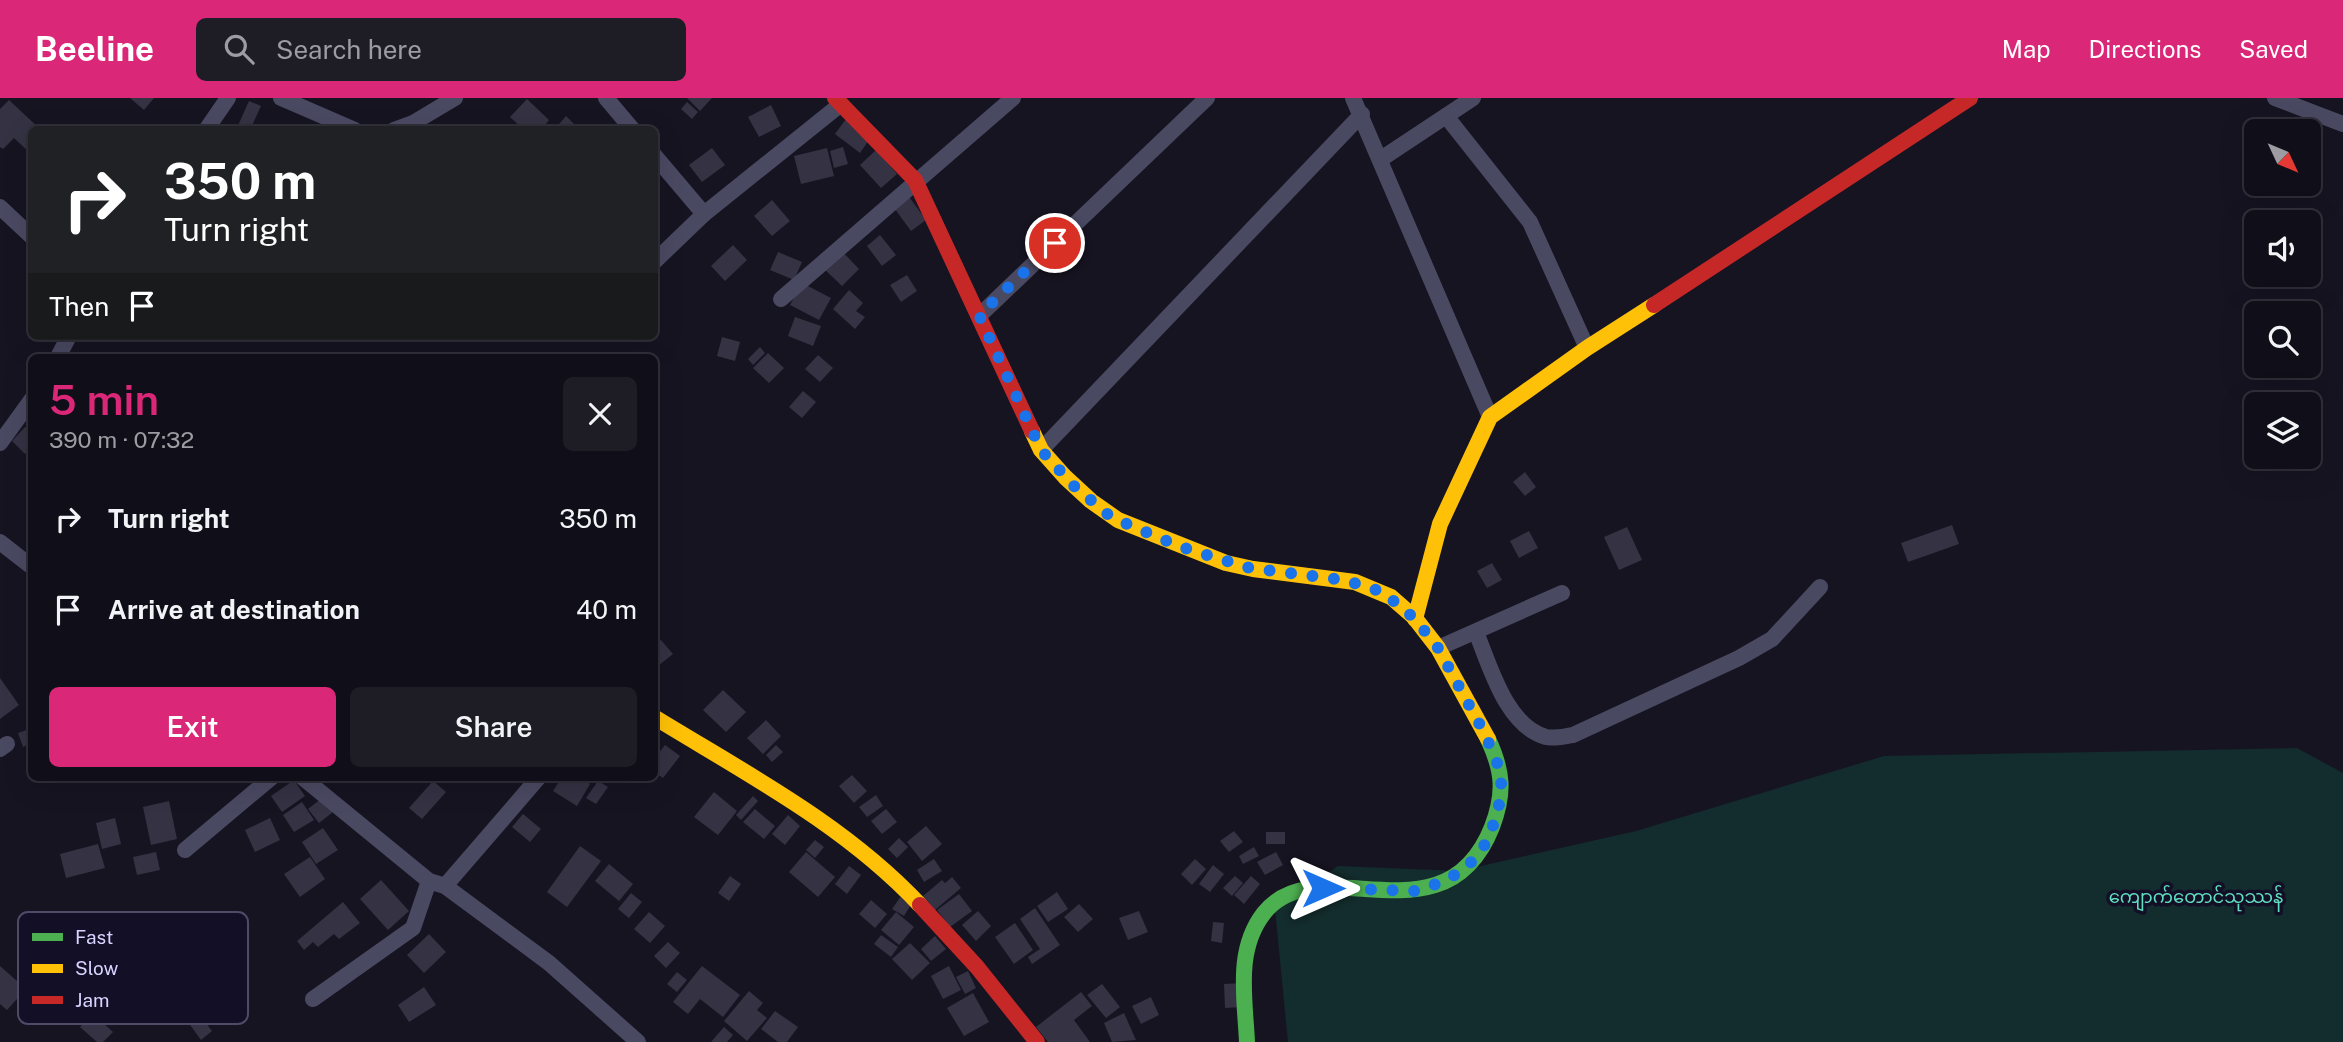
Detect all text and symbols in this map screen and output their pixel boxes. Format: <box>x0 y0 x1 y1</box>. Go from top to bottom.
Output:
search box <box>196 18 686 81</box>
text: Beeline <box>35 30 154 68</box>
icon: search <box>220 30 258 68</box>
text: Search here <box>276 34 422 65</box>
text: Map <box>2002 35 2051 63</box>
text: Directions <box>2089 35 2201 63</box>
text: Saved <box>2239 35 2308 63</box>
north arrow <box>2244 119 2320 196</box>
map controls <box>2244 119 2321 469</box>
text: 350 m <box>164 152 316 210</box>
icon: right <box>49 154 140 245</box>
button: sound <box>2244 210 2321 287</box>
text: Turn right <box>164 211 309 248</box>
pin <box>1025 213 1085 273</box>
icon: arrive <box>1036 224 1074 262</box>
icon: arrive <box>123 287 161 325</box>
text: Then <box>49 291 109 322</box>
button: search <box>2244 301 2321 378</box>
text: 5 min <box>49 375 159 424</box>
button: close <box>563 377 637 451</box>
button: layers <box>2244 392 2321 469</box>
text: 390 m · 07:32 <box>49 426 194 453</box>
icon: right <box>49 500 87 538</box>
text: Turn right <box>108 503 230 534</box>
text: 350 m <box>559 503 637 534</box>
icon: arrive <box>49 591 87 629</box>
text: Arrive at destination <box>108 594 360 625</box>
text: 40 m <box>576 594 637 625</box>
button: Exit <box>49 687 336 767</box>
button: Share <box>350 687 637 767</box>
position arrow <box>1286 851 1360 925</box>
park label: ကျောက်တောင်သုဿန် <box>2109 884 2283 912</box>
legend <box>18 912 248 1024</box>
text: Fast <box>75 926 113 948</box>
text: Slow <box>75 957 119 979</box>
text: Jam <box>75 989 109 1011</box>

